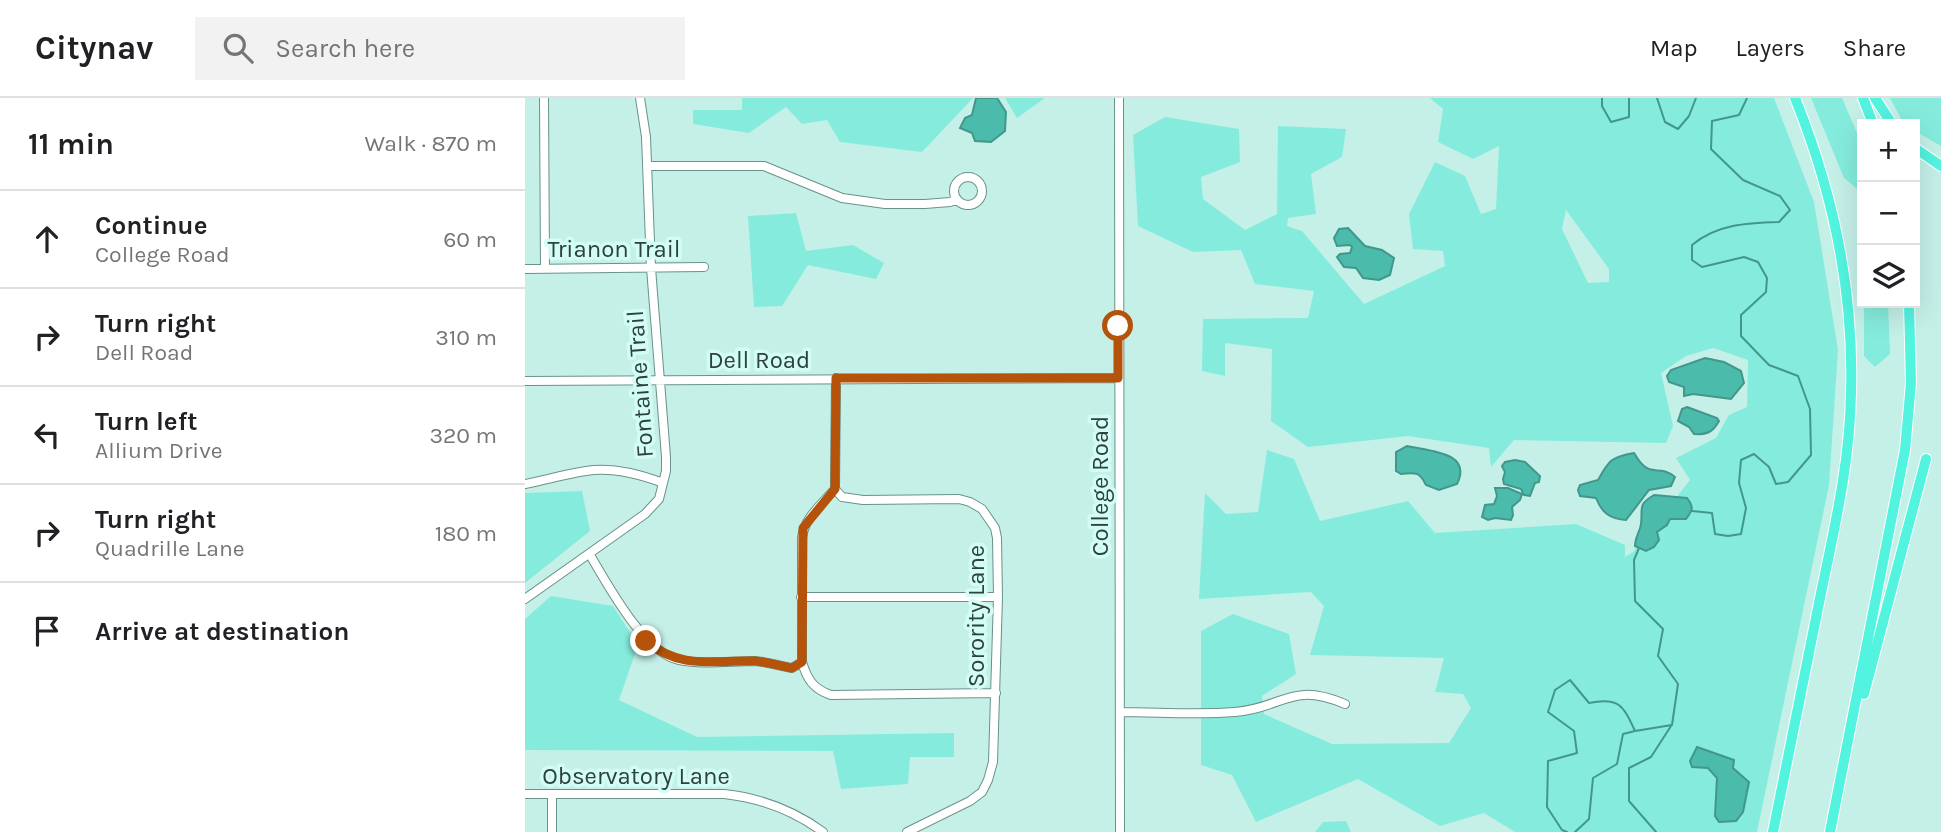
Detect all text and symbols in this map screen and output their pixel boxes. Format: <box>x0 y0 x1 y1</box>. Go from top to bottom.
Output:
search box <box>195 17 685 80</box>
text: Citynav <box>35 29 153 67</box>
icon: search <box>219 29 257 67</box>
text: Search here <box>275 33 415 64</box>
text: Map <box>1650 34 1698 62</box>
text: Layers <box>1736 34 1805 62</box>
text: Share <box>1843 34 1906 62</box>
map controls <box>1857 119 1920 308</box>
button: + <box>1857 119 1920 182</box>
text: 11 min <box>28 126 114 162</box>
text: Walk · 870 m <box>365 130 497 157</box>
button: − <box>1857 182 1920 245</box>
text: Continue <box>95 210 207 241</box>
icon: ahead <box>28 220 66 258</box>
text: 60 m <box>443 226 497 253</box>
street label: Trianon Trail <box>547 235 681 263</box>
text: College Road <box>95 241 230 268</box>
button: layers <box>1857 245 1920 308</box>
text: Turn right <box>95 308 216 339</box>
street label: Fontaine Trail <box>621 309 659 459</box>
route start <box>1102 310 1133 341</box>
icon: right <box>28 318 66 356</box>
text: 310 m <box>435 324 497 351</box>
text: Dell Road <box>95 339 193 366</box>
street label: Dell Road <box>708 346 810 374</box>
text: Turn left <box>95 406 197 437</box>
icon: left <box>28 416 66 454</box>
street label: College Road <box>1086 416 1114 556</box>
text: 320 m <box>429 422 497 449</box>
text: Allium Drive <box>95 437 223 464</box>
text: Turn right <box>95 504 216 535</box>
icon: right <box>28 514 66 552</box>
text: 180 m <box>435 520 497 547</box>
text: Quadrille Lane <box>95 535 245 562</box>
street label: Sorority Lane <box>962 545 990 687</box>
icon: arrive <box>28 612 66 650</box>
text: Arrive at destination <box>95 616 349 647</box>
route end <box>630 625 661 656</box>
street label: Observatory Lane <box>542 762 730 790</box>

